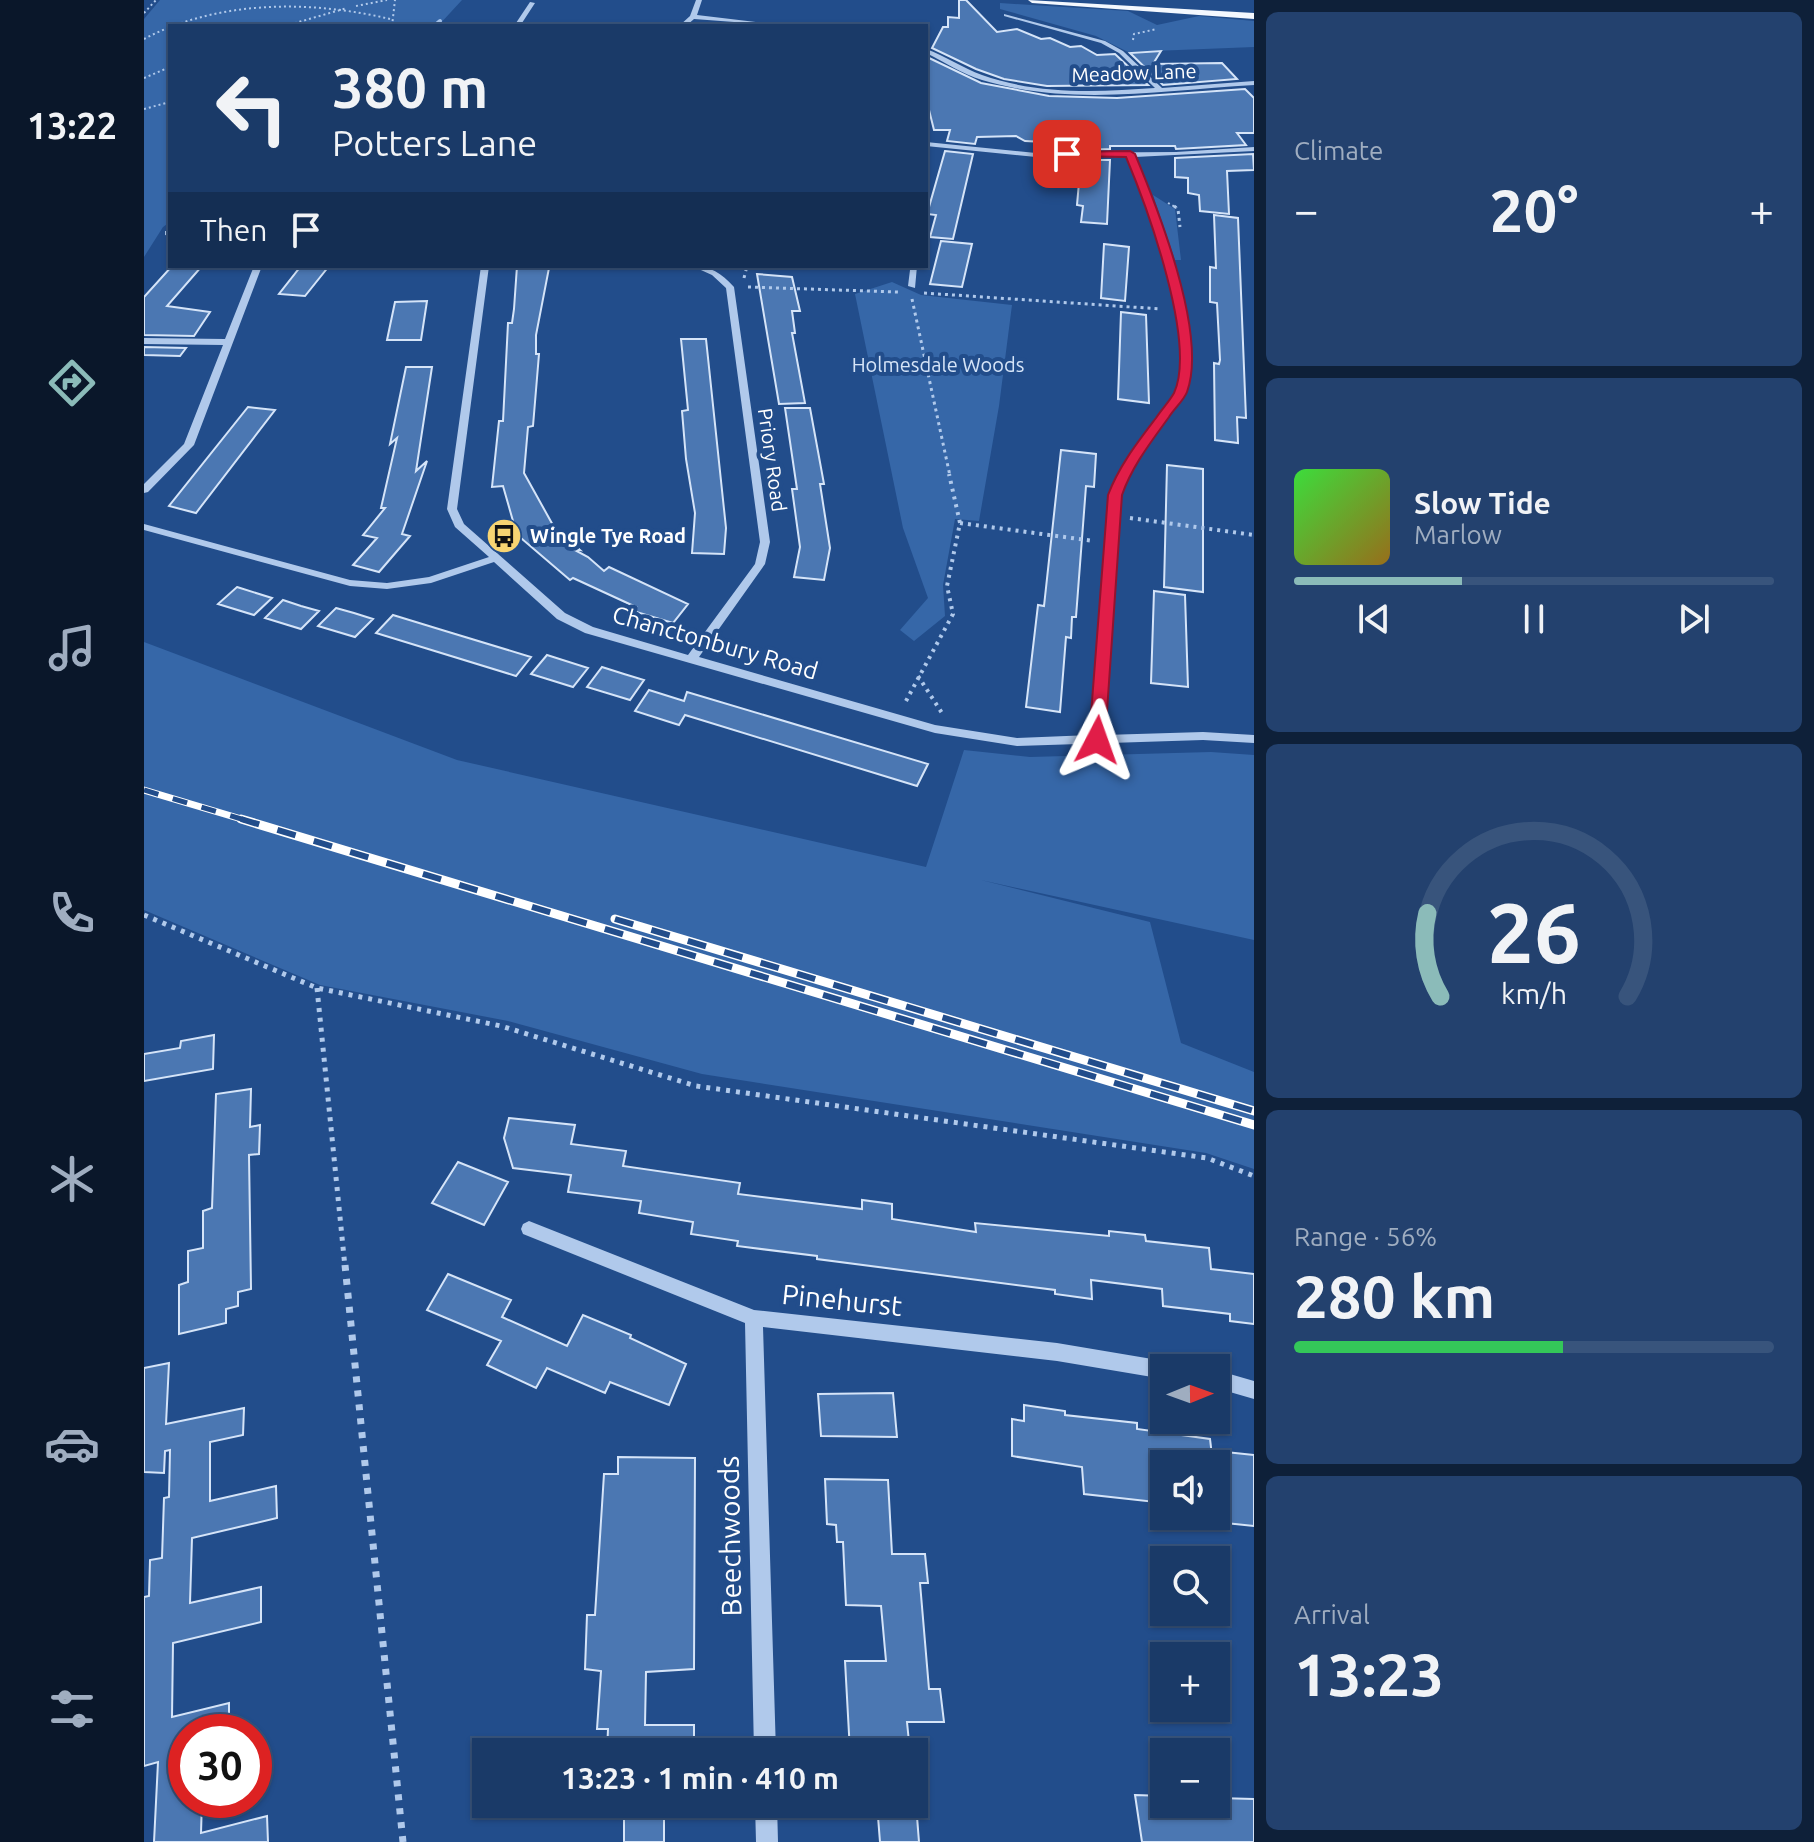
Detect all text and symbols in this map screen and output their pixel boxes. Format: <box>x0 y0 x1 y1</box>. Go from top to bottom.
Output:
icon: left <box>200 56 304 160</box>
text: 380 m <box>332 56 488 119</box>
street label: Meadow Lane <box>1071 59 1197 86</box>
text: 13:22 <box>27 105 117 146</box>
pin <box>1033 120 1101 188</box>
text: Potters Lane <box>332 122 537 163</box>
icon: arrive <box>1045 132 1089 176</box>
text: Climate <box>1294 136 1383 165</box>
text: 20° <box>1490 176 1578 243</box>
text: − <box>1294 185 1319 234</box>
text: + <box>1749 185 1774 234</box>
icon: arrive <box>284 208 328 252</box>
text: Then <box>200 213 268 247</box>
park label: Holmesdale Woods <box>852 353 1024 376</box>
icon: directions <box>44 355 100 411</box>
street label: Priory Road <box>754 407 791 513</box>
text: Slow Tide <box>1414 486 1551 520</box>
bus stop icon: Wingle Tye Road <box>485 517 523 555</box>
text: Marlow <box>1414 520 1502 549</box>
place label: Wingle Tye Road <box>530 524 686 547</box>
icon: previous <box>1352 597 1396 641</box>
icon: pause <box>1512 597 1556 641</box>
icon: next <box>1672 597 1716 641</box>
street label: Chanctonbury Road <box>609 600 821 685</box>
icon: music <box>44 620 100 676</box>
position arrow <box>1055 698 1139 782</box>
icon: phone <box>44 885 100 941</box>
text: 26 <box>1487 885 1581 979</box>
text: km/h <box>1501 977 1567 1009</box>
icon: climate <box>44 1151 100 1207</box>
text: Range · 56% <box>1294 1222 1437 1251</box>
text: 280 km <box>1294 1262 1495 1329</box>
street label: Pinehurst <box>780 1278 904 1321</box>
north arrow <box>1150 1354 1230 1434</box>
map controls <box>1150 1354 1230 1818</box>
icon: car <box>44 1416 100 1472</box>
button: sound <box>1150 1450 1230 1530</box>
street label: Beechwoods <box>713 1455 746 1617</box>
button: search <box>1150 1546 1230 1626</box>
text: Arrival <box>1294 1600 1370 1629</box>
text: 13:23 <box>1294 1640 1444 1707</box>
button: + <box>1150 1642 1230 1722</box>
icon: filters <box>44 1681 100 1737</box>
speed limit sign: 30 <box>168 1714 272 1818</box>
button: − <box>1150 1738 1230 1818</box>
text: 13:23 · 1 min · 410 m <box>561 1761 839 1795</box>

